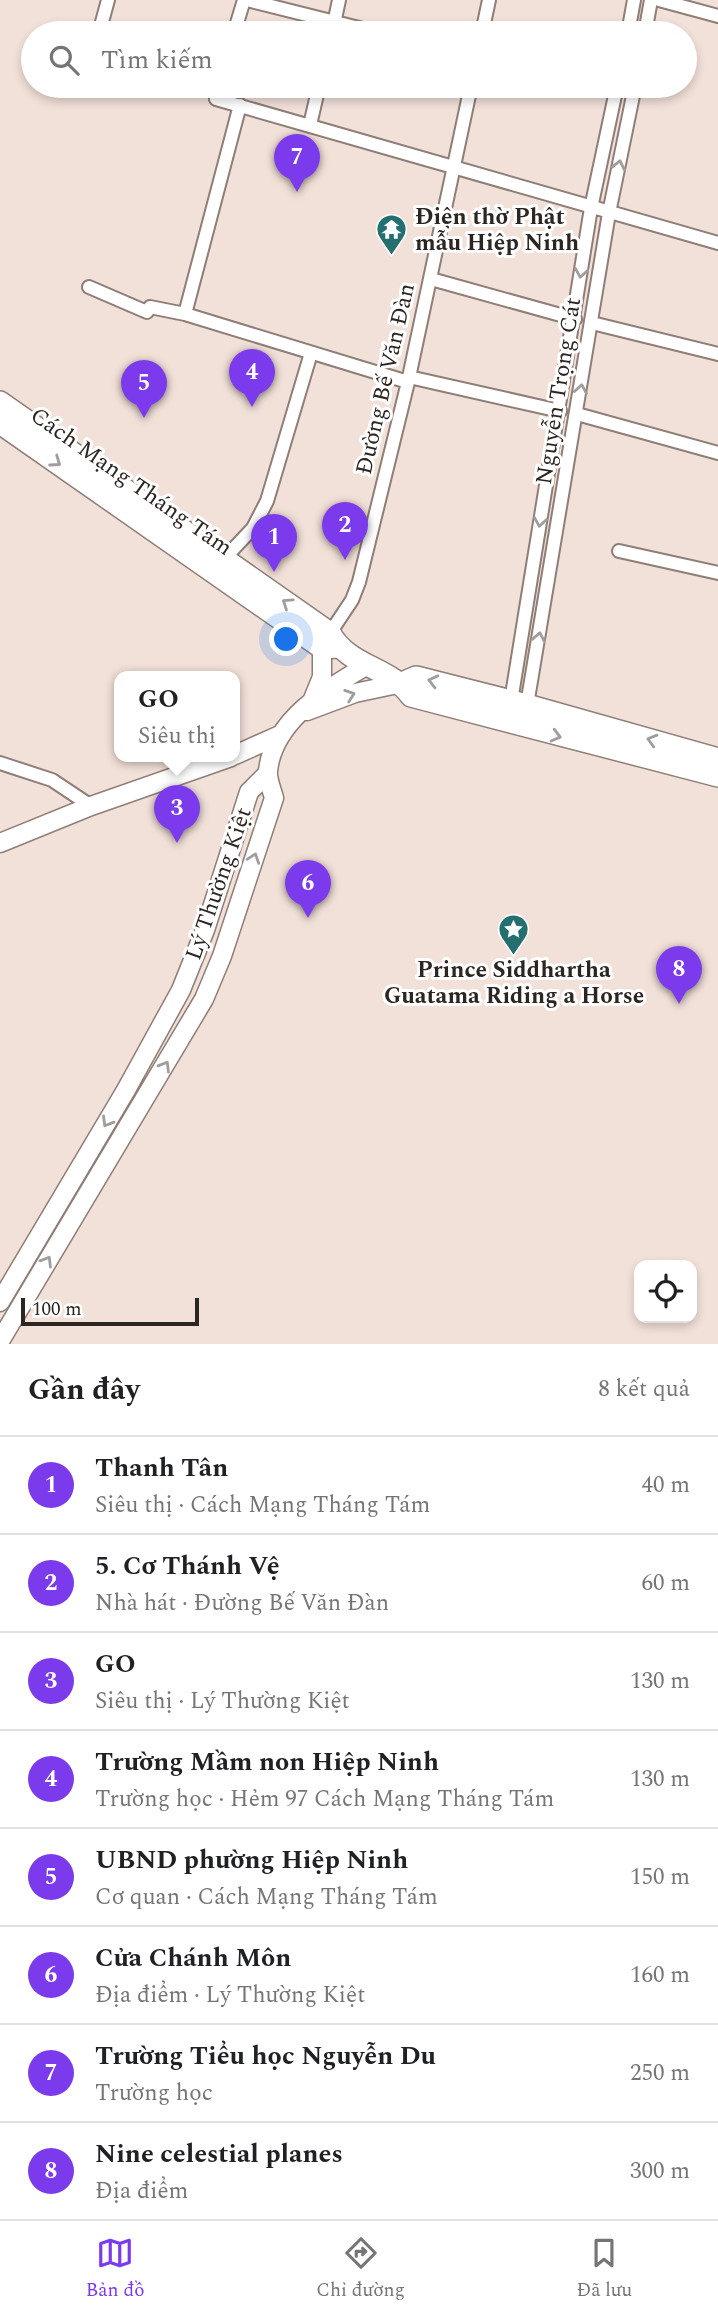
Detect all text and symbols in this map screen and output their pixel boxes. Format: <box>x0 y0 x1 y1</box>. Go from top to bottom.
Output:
search box <box>21 21 697 98</box>
text: Tìm kiếm <box>101 40 213 80</box>
icon: search <box>45 41 83 79</box>
pin: 7 <box>274 134 320 192</box>
one-way arrow <box>610 159 625 171</box>
place label: Điện thờ Phật mẫu Hiệp Ninh <box>415 200 579 261</box>
temple icon: Điện thờ Phật mẫu Hiệp Ninh <box>375 213 409 257</box>
one-way arrow <box>574 267 589 279</box>
street label: Đường Bế Văn Đàn <box>347 280 425 478</box>
street label: Nguyễn Trọng Cát <box>527 295 591 487</box>
pin: 4 <box>229 349 275 407</box>
pin: 5 <box>121 360 167 418</box>
one-way arrow <box>573 383 588 395</box>
street label: Cách Mạng Tháng Tám <box>23 399 239 565</box>
one-way arrow <box>48 453 61 466</box>
pin: 2 <box>322 502 368 560</box>
pin: 1 <box>251 514 297 572</box>
one-way arrow <box>533 516 548 528</box>
one-way arrow <box>282 599 295 611</box>
your location <box>269 622 303 656</box>
one-way arrow <box>531 631 546 643</box>
popup <box>114 671 240 762</box>
one-way arrow <box>427 675 439 690</box>
text: GO <box>138 679 179 719</box>
one-way arrow <box>344 689 356 704</box>
text: Siêu thị <box>138 719 216 754</box>
one-way arrow <box>550 728 562 742</box>
one-way arrow <box>647 734 659 749</box>
pin: 3 <box>154 785 200 843</box>
street label: Lý Thường Kiệt <box>176 803 262 965</box>
one-way arrow <box>246 852 260 864</box>
pin: 6 <box>285 860 331 918</box>
place icon: Prince Siddhartha Guatama Riding a Horse <box>497 912 531 956</box>
pin: 8 <box>656 946 702 1004</box>
place label: Prince Siddhartha Guatama Riding a Horse <box>384 953 644 1014</box>
one-way arrow <box>157 1061 170 1074</box>
one-way arrow <box>102 1114 115 1127</box>
one-way arrow <box>39 1255 52 1268</box>
map controls <box>634 1260 697 1323</box>
button: locate <box>634 1260 697 1323</box>
scale bar <box>21 1295 200 1327</box>
text: 100 m <box>32 1295 82 1324</box>
text: Gần đây <box>28 1367 140 1413</box>
text: 8 kết quả <box>598 1372 690 1407</box>
text: Thanh Tân <box>95 1448 228 1488</box>
text: 1 <box>45 1468 57 1503</box>
text: 40 m <box>641 1468 690 1503</box>
text: Siêu thị · Cách Mạng Tháng Tám <box>95 1488 430 1523</box>
text: 5. Cơ Thánh Vệ <box>95 1546 280 1586</box>
text: 2 <box>45 1566 57 1601</box>
text: 60 m <box>641 1566 690 1601</box>
text: Nhà hát · Đường Bế Văn Đàn <box>95 1586 389 1621</box>
text: GO <box>95 1644 136 1684</box>
text: 3 <box>45 1664 57 1699</box>
text: 130 m <box>630 1664 690 1699</box>
text: Siêu thị · Lý Thường Kiệt <box>95 1684 350 1719</box>
text: Trường Mầm non Hiệp Ninh <box>95 1742 439 1782</box>
text: 4 <box>45 1762 57 1797</box>
text: 130 m <box>630 1762 690 1797</box>
text: Trường học · Hẻm 97 Cách Mạng Tháng Tám <box>95 1782 554 1817</box>
text: UBND phường Hiệp Ninh <box>95 1840 408 1880</box>
text: 5 <box>45 1860 57 1895</box>
text: 150 m <box>630 1860 690 1895</box>
text: Cơ quan · Cách Mạng Tháng Tám <box>95 1880 438 1915</box>
text: Cửa Chánh Môn <box>95 1938 291 1978</box>
text: 6 <box>45 1958 57 1993</box>
text: 160 m <box>630 1958 690 1993</box>
text: Địa điểm · Lý Thường Kiệt <box>95 1978 365 2013</box>
text: Trường Tiểu học Nguyễn Du <box>95 2036 436 2076</box>
text: 7 <box>45 2056 57 2091</box>
text: 250 m <box>630 2056 690 2091</box>
text: Trường học <box>95 2076 213 2111</box>
text: Nine celestial planes <box>95 2134 343 2174</box>
text: 8 <box>45 2154 57 2189</box>
text: 300 m <box>630 2154 690 2189</box>
text: Địa điểm <box>95 2174 188 2209</box>
tab: Bản đồ <box>86 2234 145 2305</box>
tab: Chỉ đường <box>316 2234 405 2305</box>
tab: Đã lưu <box>577 2234 632 2305</box>

